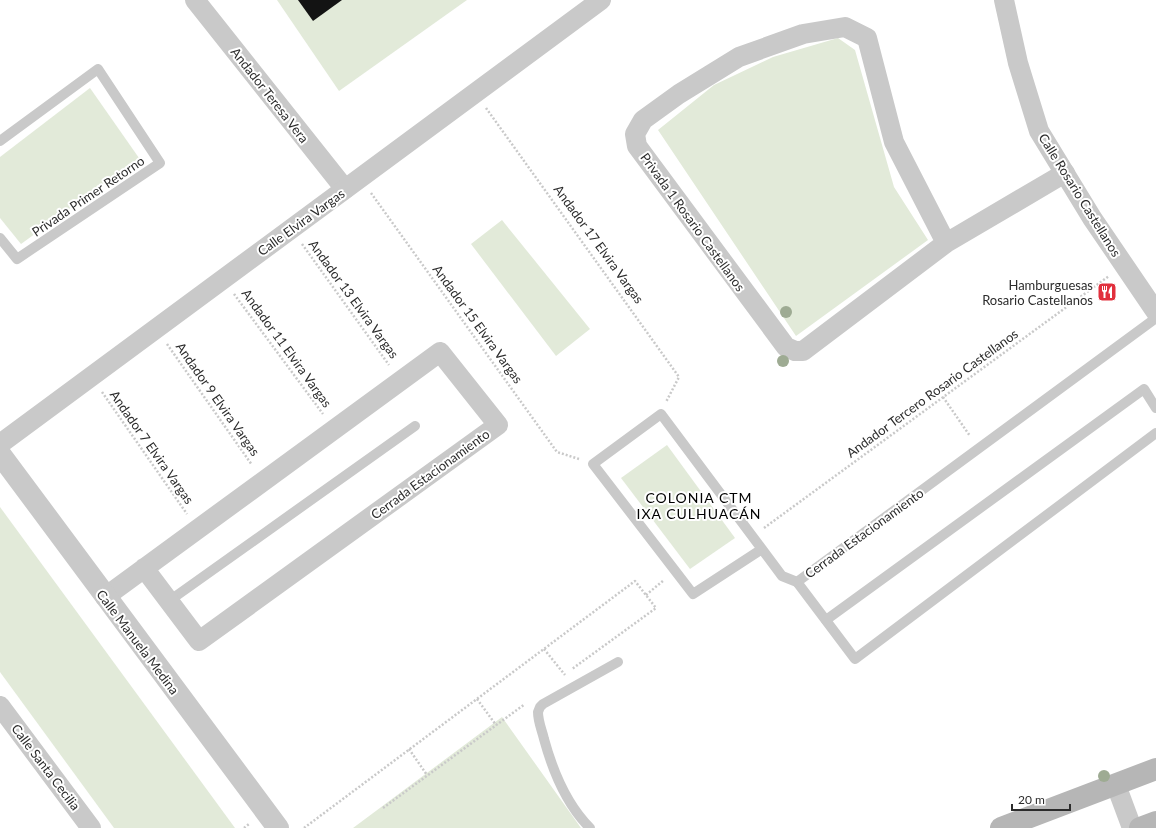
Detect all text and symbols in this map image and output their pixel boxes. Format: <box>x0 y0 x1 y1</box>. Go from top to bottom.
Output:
street label: Andador Teresa Vera <box>228 44 312 146</box>
street label: Calle Rosario Castellanos <box>1036 130 1125 260</box>
street label: Privada 1 Rosario Castellanos <box>637 150 749 295</box>
street label: Privada Primer Retorno <box>29 152 147 240</box>
street label: Andador 17 Elvira Vargas <box>551 182 648 307</box>
street label: Calle Elvira Vargas <box>254 185 348 259</box>
street label: Andador 13 Elvira Vargas <box>306 237 403 362</box>
street label: Andador 15 Elvira Vargas <box>430 262 527 387</box>
place label: Hamburguesas Rosario Castellanos <box>982 277 1093 308</box>
restaurant icon: Hamburguesas Rosario Castellanos <box>1096 281 1118 303</box>
street label: Andador 11 Elvira Vargas <box>239 286 336 411</box>
street label: Andador Tercero Rosario Castellanos <box>843 325 1021 461</box>
street label: Andador 9 Elvira Vargas <box>173 339 264 459</box>
street label: Andador 7 Elvira Vargas <box>107 387 198 507</box>
street label: Cerrada Estacionamiento <box>368 426 492 522</box>
street label: Cerrada Estacionamiento <box>802 485 926 581</box>
district label: COLONIA CTM IXA CULHUACÁN <box>637 489 761 522</box>
street label: Calle Manuela Medina <box>93 587 183 697</box>
street label: Calle Santa Cecilia <box>8 721 84 813</box>
scale bar <box>1012 786 1070 812</box>
text: 20 m <box>1018 792 1045 807</box>

